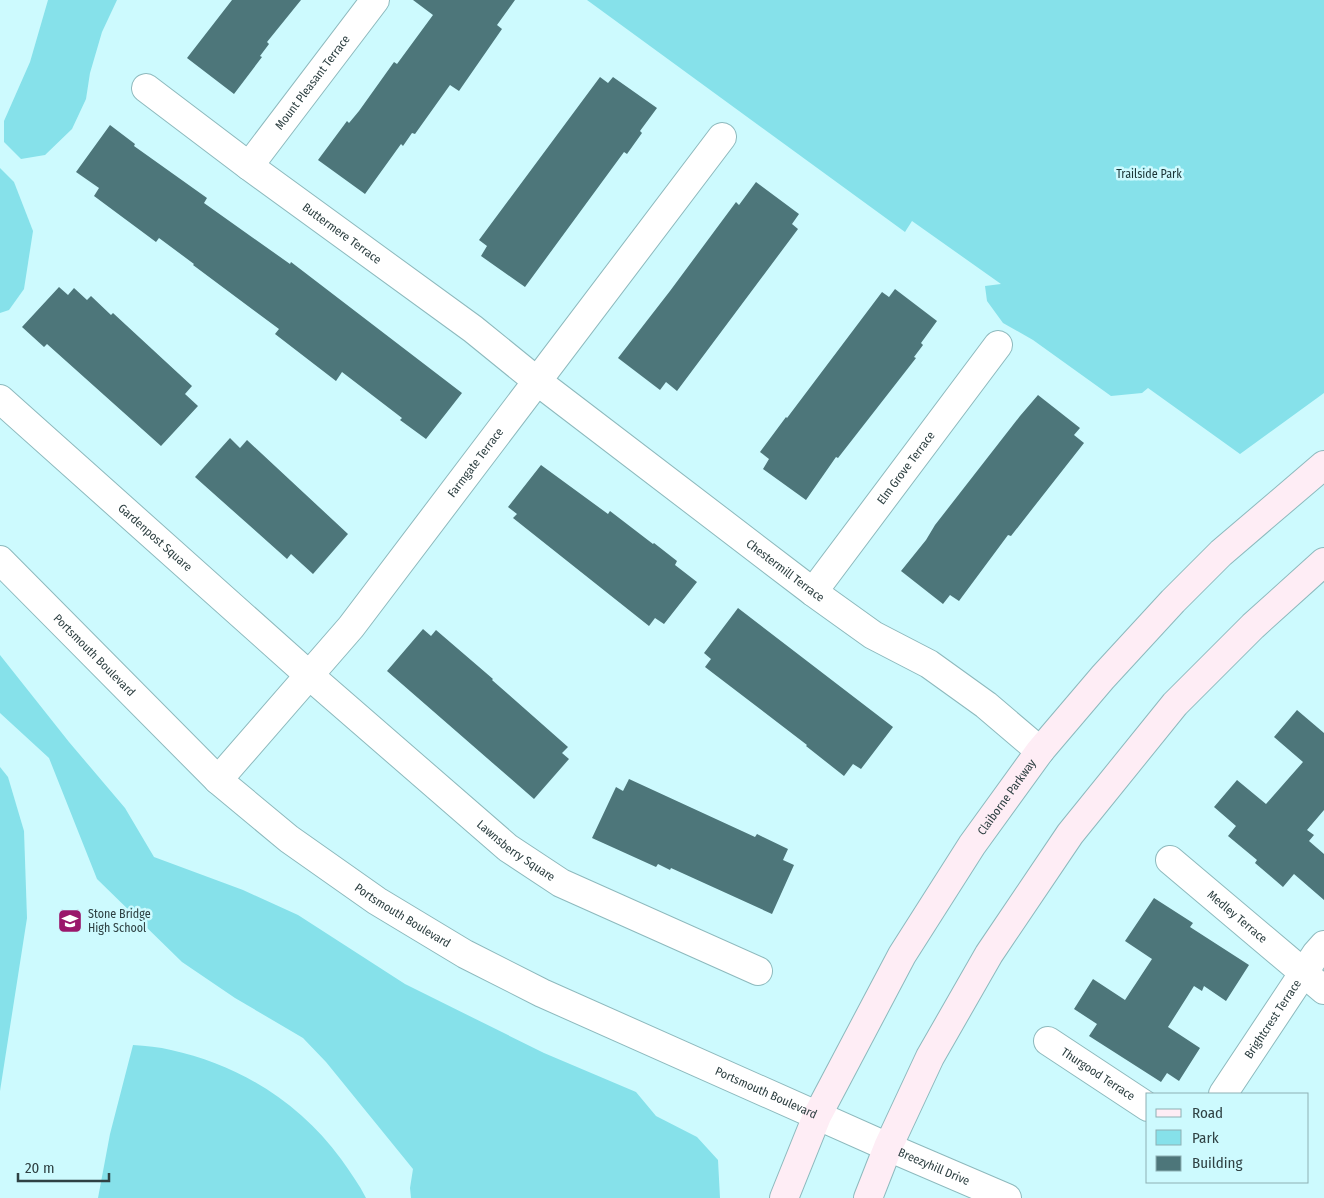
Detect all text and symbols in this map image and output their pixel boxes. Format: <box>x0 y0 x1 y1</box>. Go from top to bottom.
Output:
street label: Mount Pleasant Terrace <box>272 32 353 132</box>
park label: Trailside Park <box>1116 167 1182 181</box>
street label: Buttermere Terrace <box>300 200 384 267</box>
street label: Farmgate Terrace <box>445 425 506 500</box>
street label: Elm Grove Terrace <box>874 429 938 507</box>
street label: Gardenpost Square <box>115 501 195 574</box>
street label: Chestermill Terrace <box>743 536 827 605</box>
street label: Portsmouth Boulevard <box>51 611 138 699</box>
street label: Claiborne Parkway <box>975 756 1039 838</box>
street label: Lawnsberry Square <box>474 817 558 884</box>
street label: Portsmouth Boulevard <box>352 880 453 950</box>
street label: Medley Terrace <box>1205 888 1270 946</box>
place label: Stone Bridge High School <box>88 907 151 935</box>
school or university icon: Stone Bridge High School <box>57 908 83 934</box>
street label: Brightcrest Terrace <box>1242 977 1304 1061</box>
street label: Thurgood Terrace <box>1059 1045 1138 1103</box>
street label: Portsmouth Boulevard <box>713 1064 819 1121</box>
legend <box>1146 1093 1309 1183</box>
text: Road <box>1192 1104 1223 1122</box>
text: Park <box>1192 1129 1219 1147</box>
street label: Breezyhill Drive <box>896 1145 972 1188</box>
scale bar <box>18 1150 109 1182</box>
text: Building <box>1192 1154 1243 1172</box>
text: 20 m <box>25 1159 55 1177</box>

